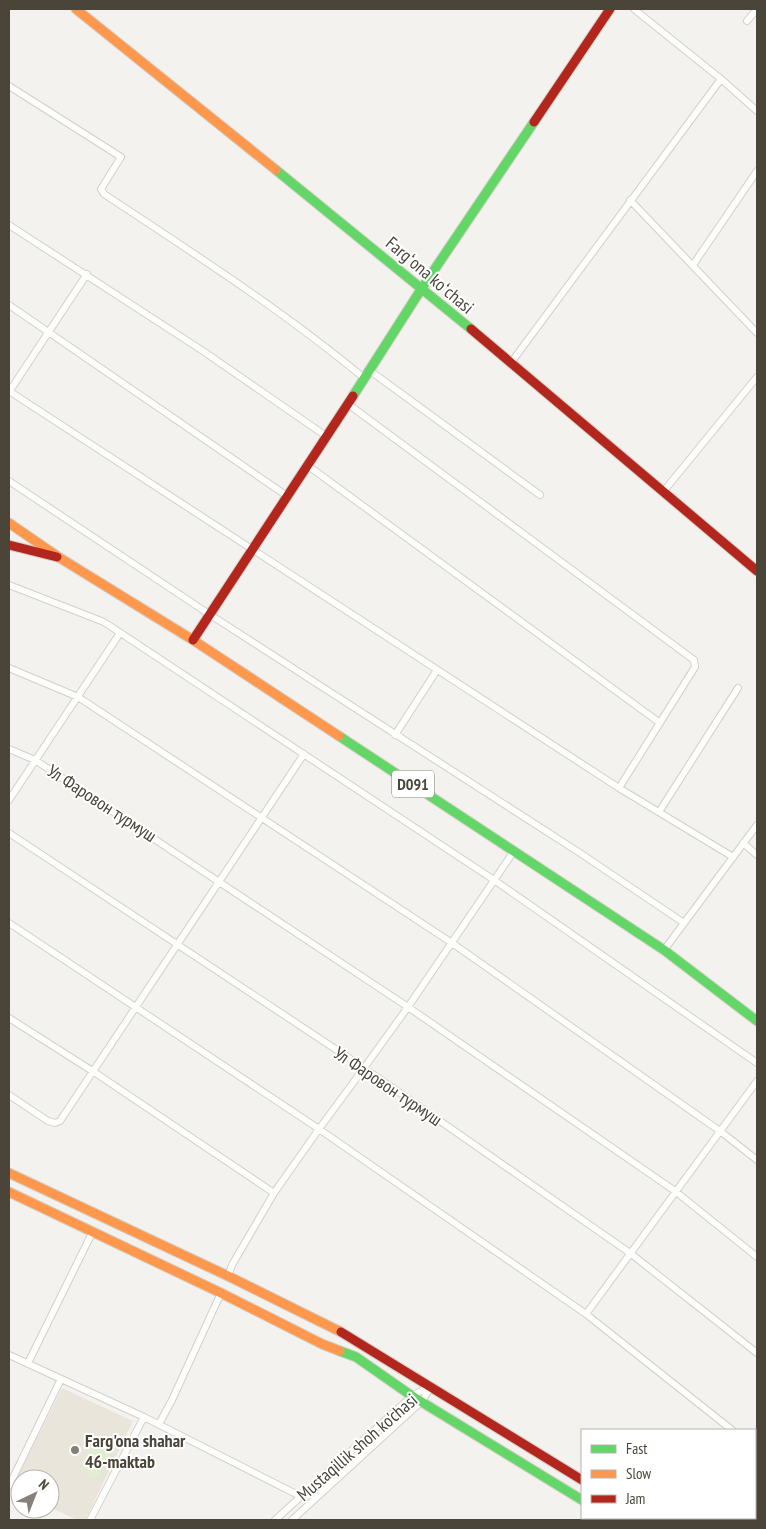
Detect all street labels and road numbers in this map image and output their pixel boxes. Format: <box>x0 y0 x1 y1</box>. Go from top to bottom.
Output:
street label: Fargʻona koʻchasi <box>381 231 479 319</box>
street label: Ул Фаровон турмуш <box>43 759 161 847</box>
road number: D091 <box>392 771 434 798</box>
street label: Ул Фаровон турмуш <box>329 1041 447 1131</box>
street label: Mustaqillik shoh ko'chasi <box>292 1388 422 1506</box>

